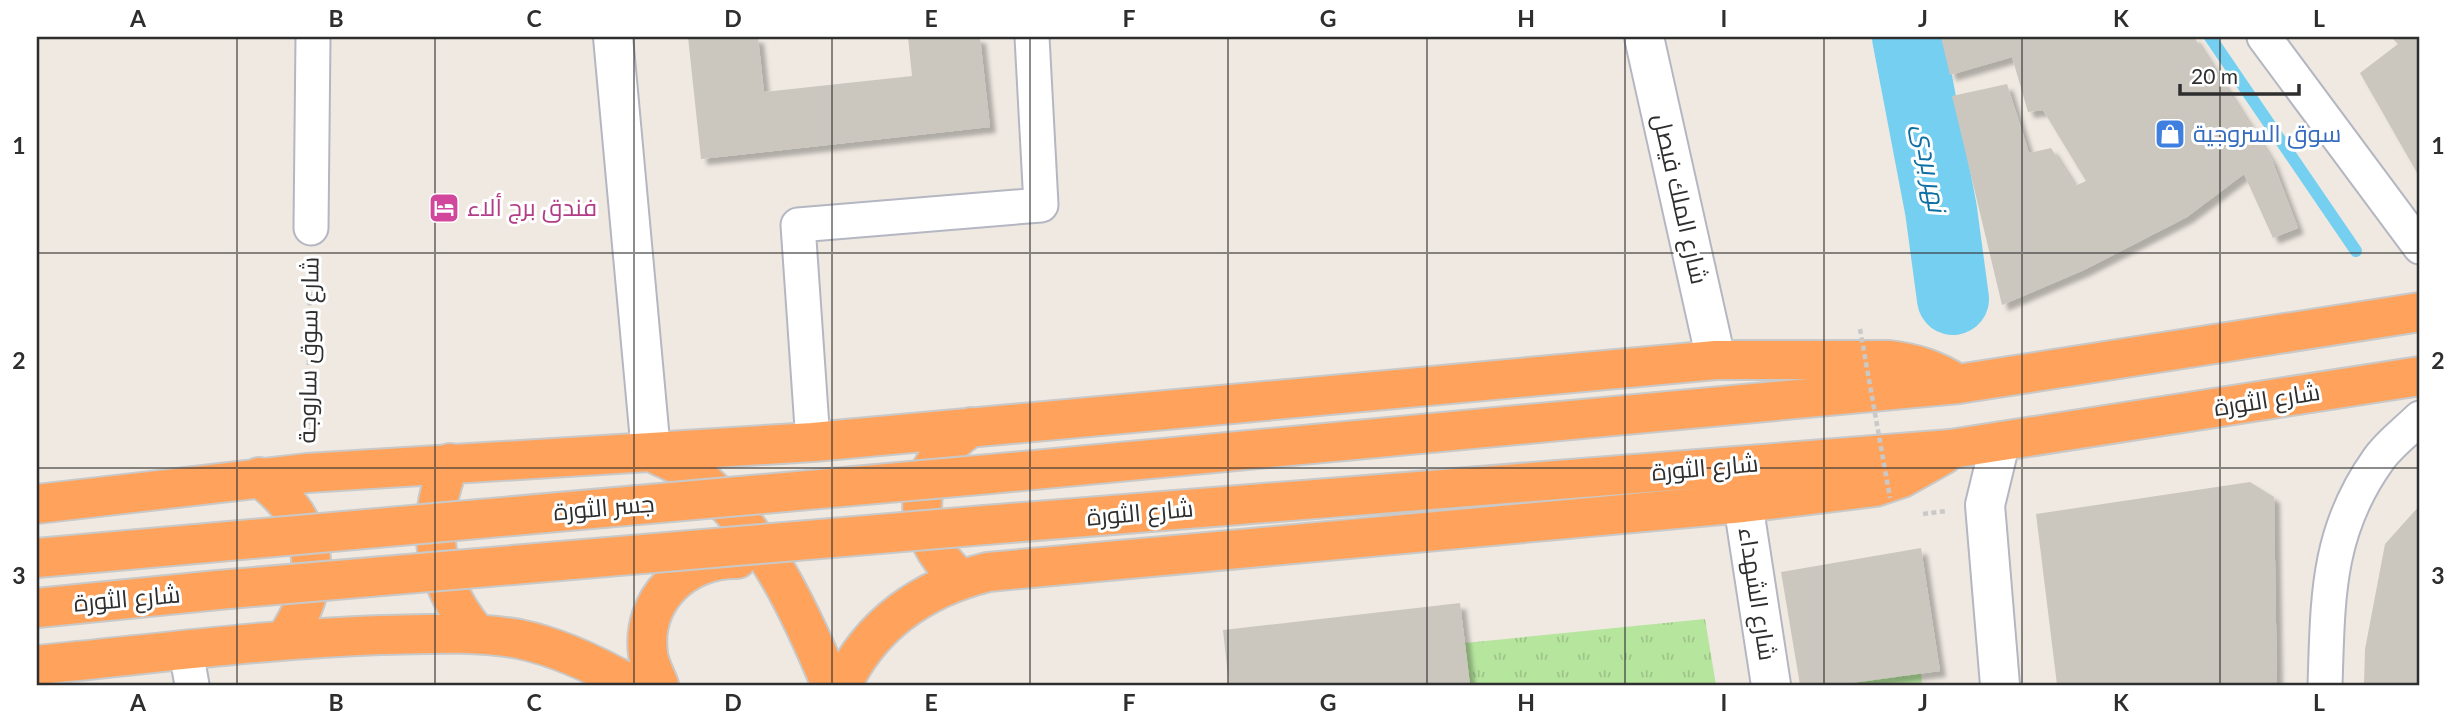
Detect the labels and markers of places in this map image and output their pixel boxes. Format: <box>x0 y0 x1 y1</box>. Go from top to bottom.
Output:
shop icon: سوق السروجية <box>2153 117 2187 151</box>
place label: سوق السروجية <box>2193 118 2341 149</box>
hotel icon: فندق برج ألاء <box>427 191 461 225</box>
place label: فندق برج ألاء <box>467 192 597 224</box>

